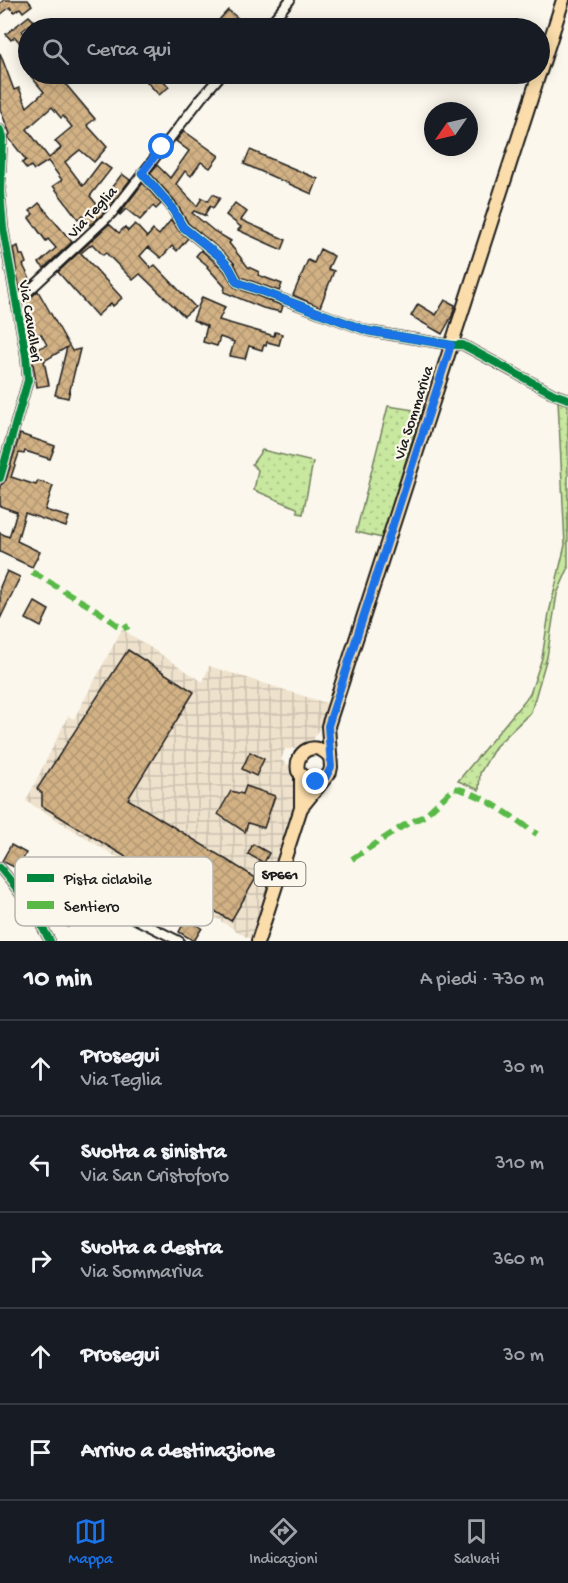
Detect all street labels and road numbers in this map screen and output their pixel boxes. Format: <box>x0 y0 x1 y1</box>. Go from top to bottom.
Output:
street label: Via Teglia <box>64 183 123 244</box>
street label: Via Cavalleri <box>13 278 44 364</box>
street label: Via Sommariva <box>391 363 440 463</box>
road number: SP661 <box>254 862 306 886</box>

